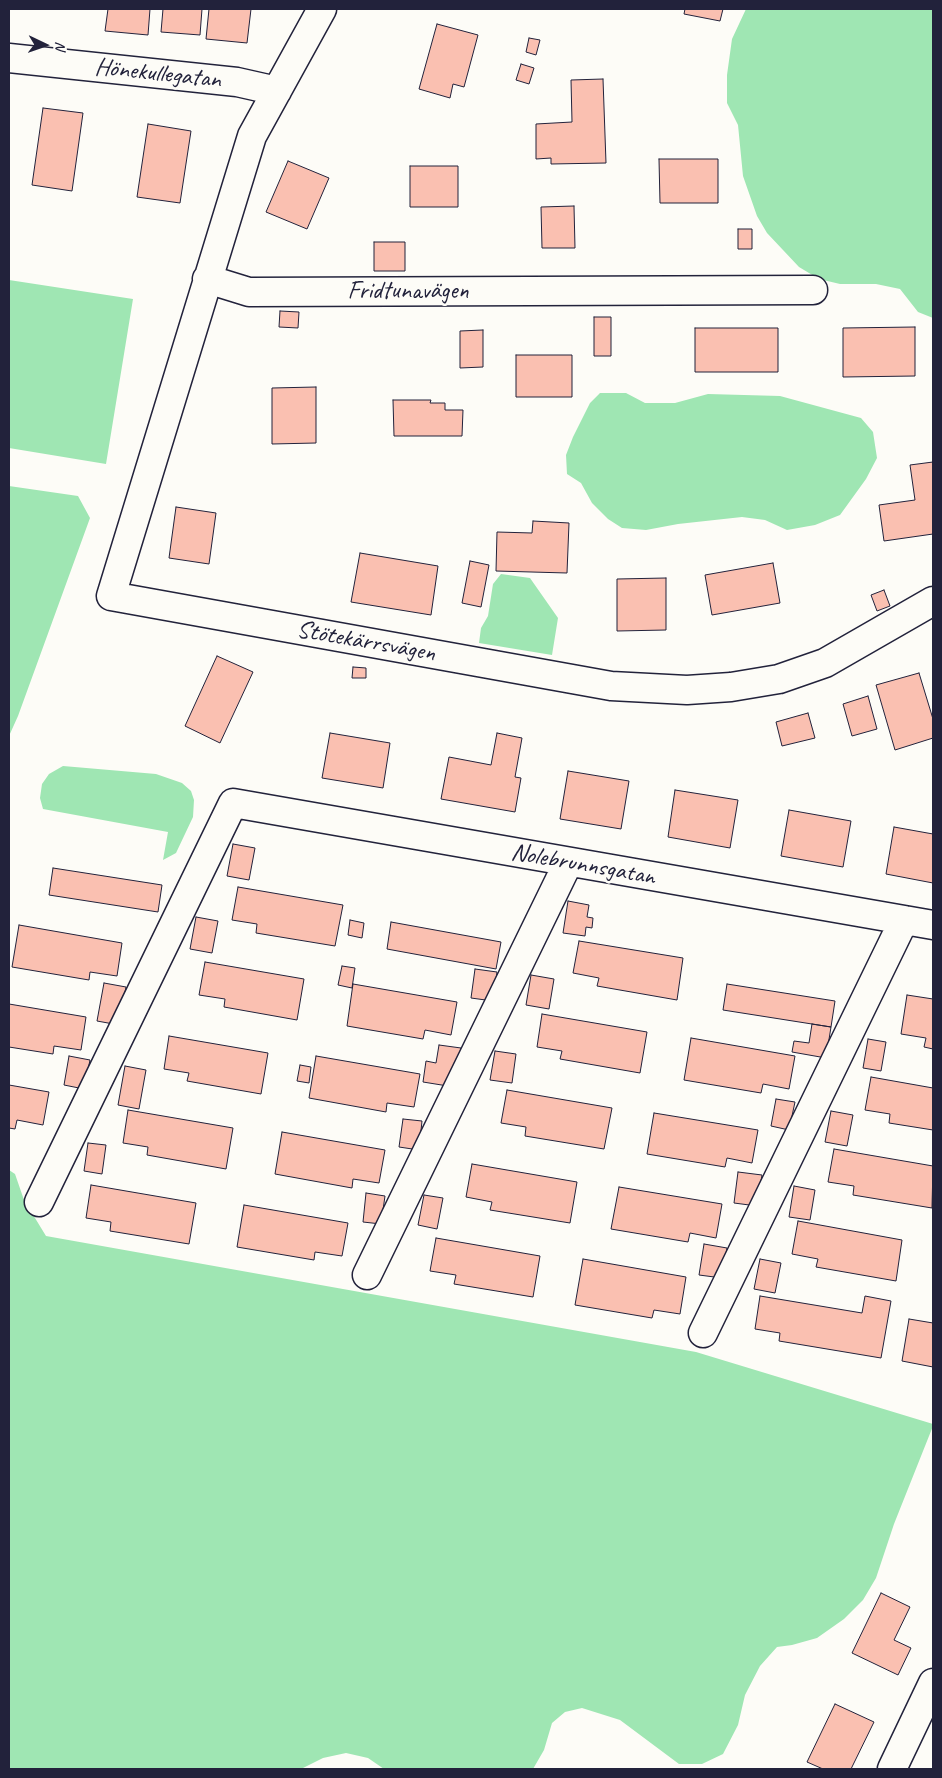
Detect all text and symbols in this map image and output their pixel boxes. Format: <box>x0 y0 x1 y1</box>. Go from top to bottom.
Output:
north arrow <box>20 20 70 70</box>
text: N <box>52 41 69 51</box>
street label: Hönekullegatan <box>93 52 223 96</box>
street label: Fridtunavägen <box>347 276 469 306</box>
street label: Stötekärrsvägen <box>294 615 438 669</box>
street label: Nolebrunnsgatan <box>509 838 657 892</box>

